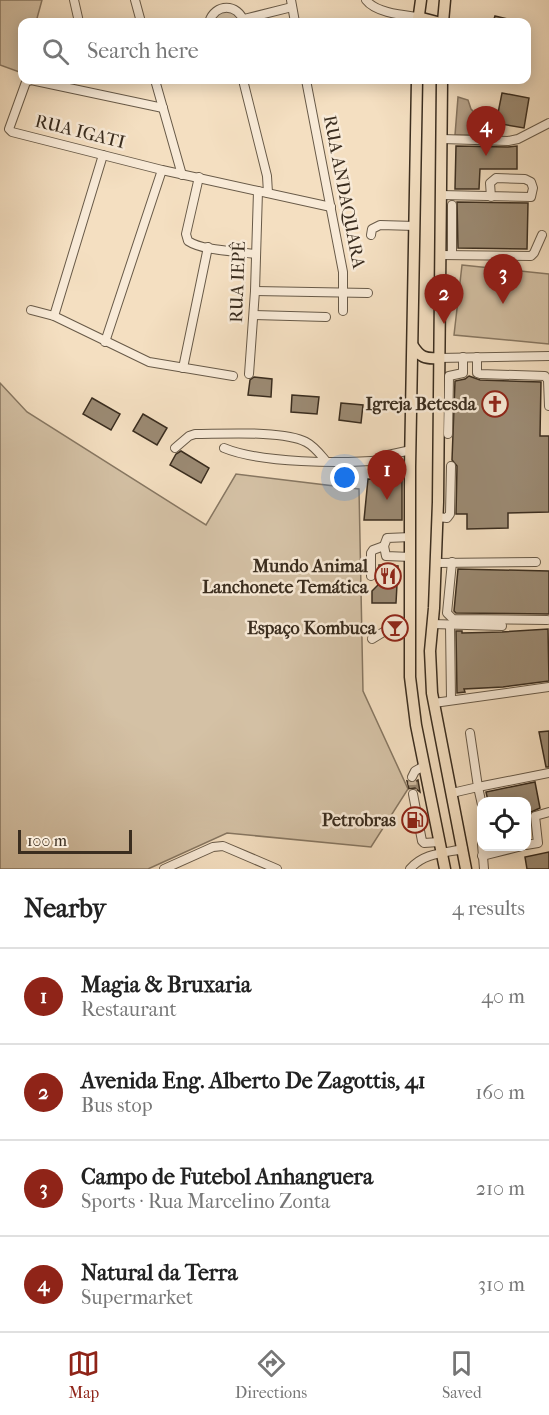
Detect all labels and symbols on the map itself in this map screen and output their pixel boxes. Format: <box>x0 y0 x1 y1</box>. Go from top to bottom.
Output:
pin: 4 <box>466 106 506 156</box>
street label: RUA IGATI <box>33 111 127 153</box>
street label: RUA ANDAQUARA <box>319 114 369 271</box>
street label: RUA IEPÊ <box>225 241 250 323</box>
pin: 3 <box>484 254 522 304</box>
pin: 2 <box>424 274 464 324</box>
church icon: Igreja Betesda <box>480 389 510 419</box>
place label: Igreja Betesda <box>365 394 477 415</box>
pin: 1 <box>368 450 406 500</box>
your location <box>330 463 359 492</box>
place label: Mundo Animal Lanchonete Temática <box>202 556 369 598</box>
restaurant icon: Mundo Animal Lanchonete Temática <box>373 561 403 591</box>
bar icon: Espaço Kombuca <box>380 613 410 643</box>
place label: Espaço Kombuca <box>247 618 377 639</box>
fuel station icon: Petrobras <box>400 805 430 835</box>
place label: Petrobras <box>322 810 396 831</box>
scale bar <box>18 827 132 854</box>

